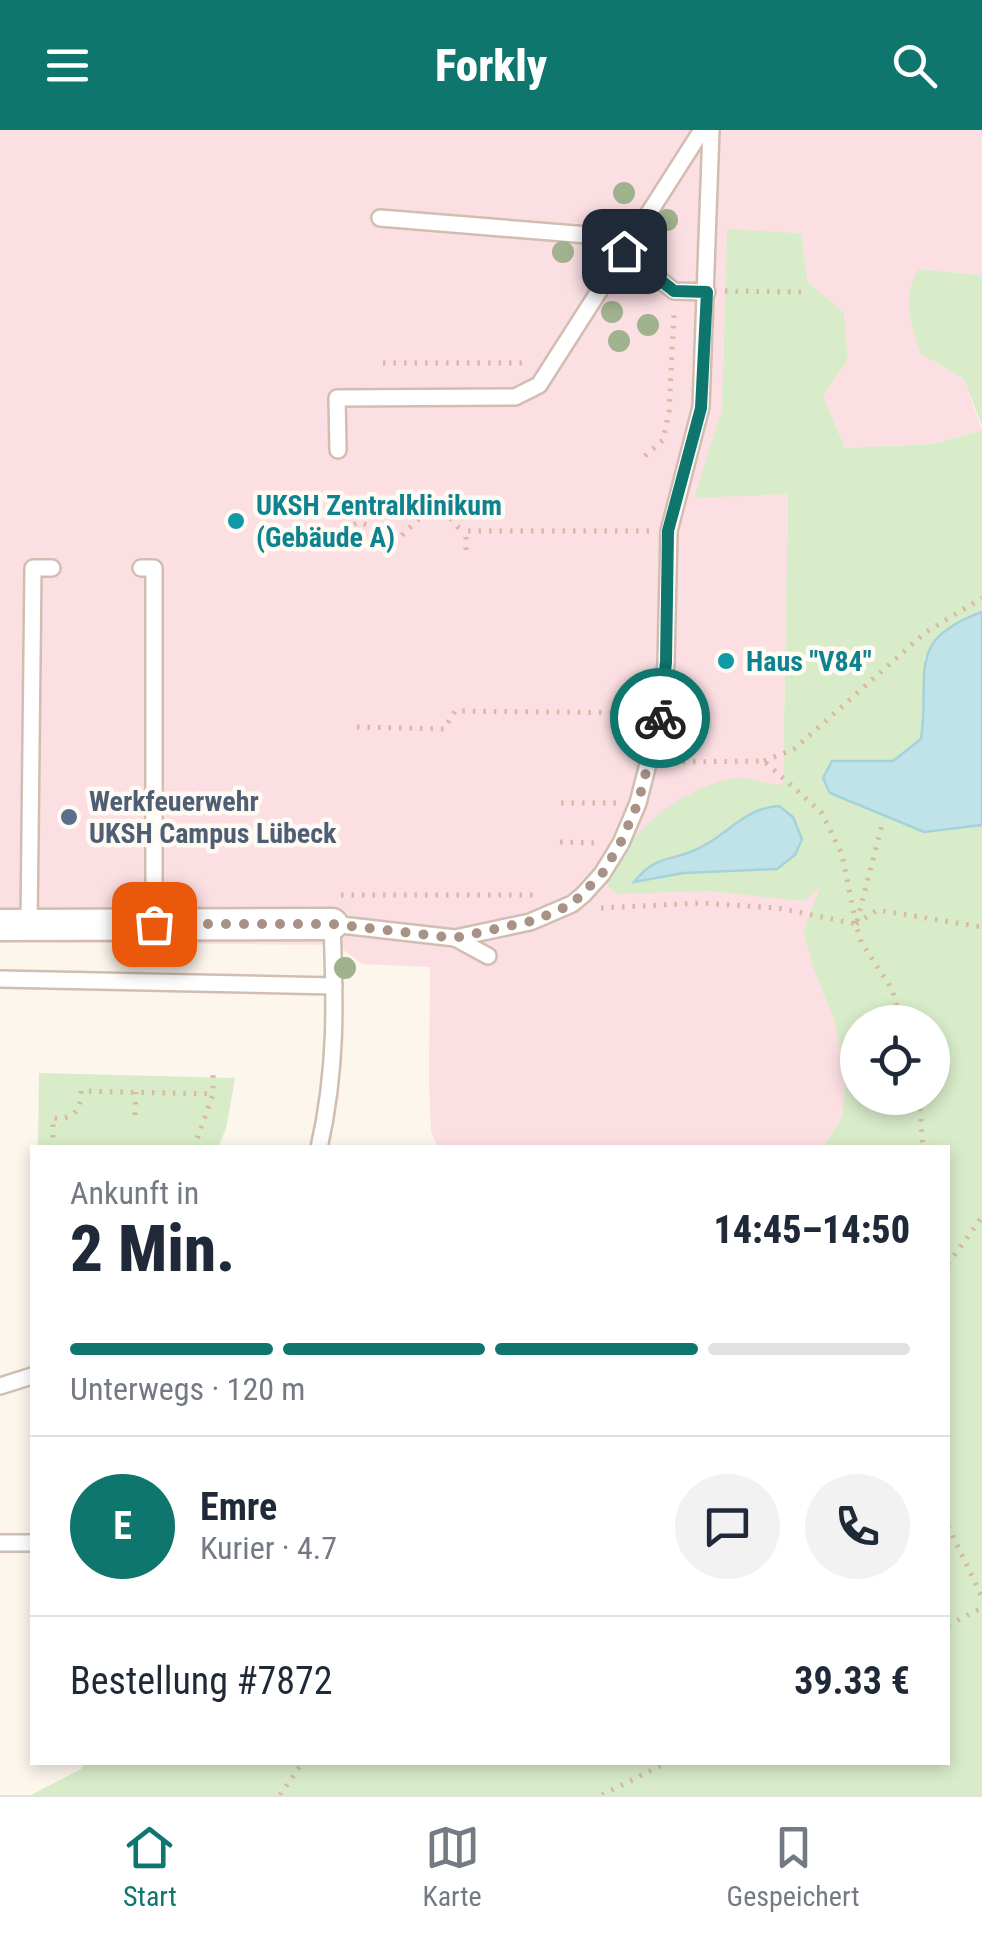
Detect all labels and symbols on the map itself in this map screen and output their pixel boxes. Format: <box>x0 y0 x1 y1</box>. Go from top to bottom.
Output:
pin <box>582 209 667 294</box>
place label: UKSH Zentralklinikum (Gebäude A) <box>256 489 502 554</box>
marker: UKSH Zentralklinikum (Gebäude A) <box>225 510 247 532</box>
place label: Haus "V84" <box>746 645 872 678</box>
marker: Haus "V84" <box>715 650 737 672</box>
courier <box>610 668 710 768</box>
place label: Werkfeuerwehr UKSH Campus Lübeck <box>89 785 337 850</box>
marker: Werkfeuerwehr UKSH Campus Lübeck <box>58 806 80 828</box>
pin <box>112 882 197 967</box>

